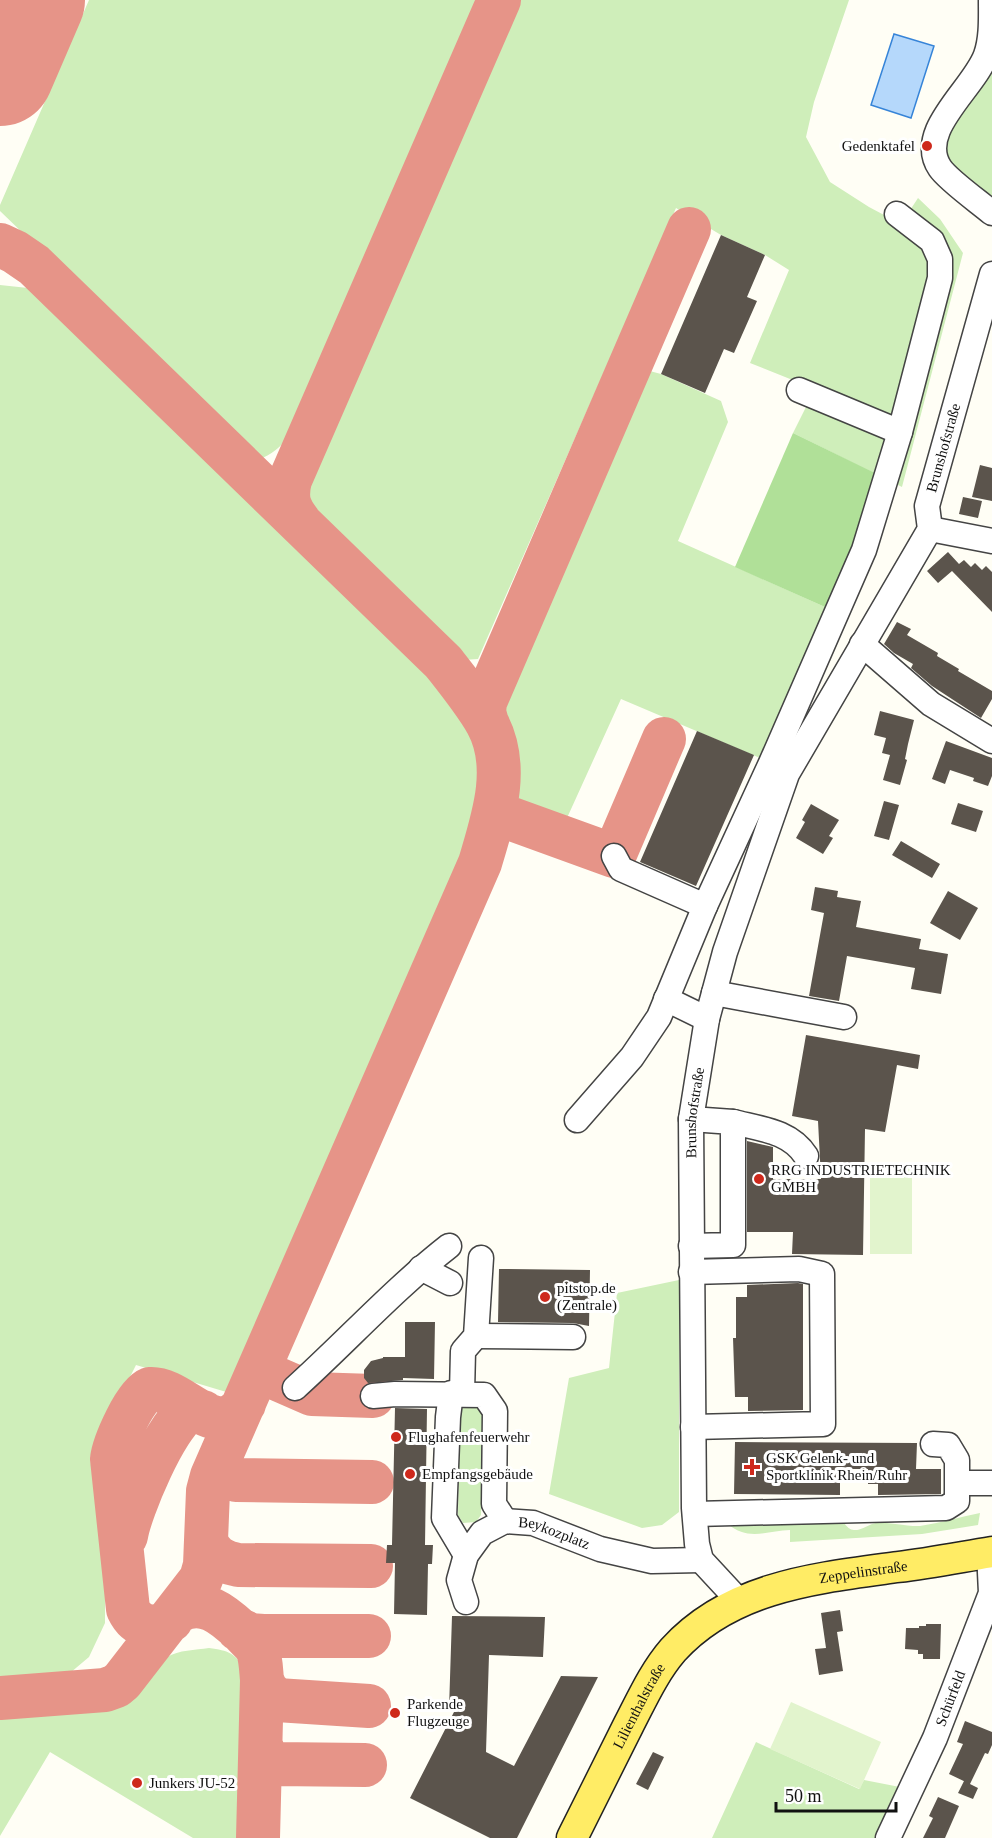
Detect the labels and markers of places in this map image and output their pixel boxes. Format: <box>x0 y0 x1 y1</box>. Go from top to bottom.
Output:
place label: Gedenktafel <box>842 138 915 154</box>
marker: Gedenktafel <box>920 139 934 153</box>
place label: RRG INDUSTRIETECHNIK GMBH <box>771 1162 951 1195</box>
marker: RRG INDUSTRIETECHNIK GMBH <box>752 1172 766 1186</box>
place label: pitstop.de (Zentrale) <box>557 1280 617 1314</box>
marker: pitstop.de (Zentrale) <box>538 1290 552 1304</box>
place label: Flughafenfeuerwehr <box>408 1429 530 1445</box>
marker: Flughafenfeuerwehr <box>389 1430 403 1444</box>
place label: GSK Gelenk- und Sportklinik Rhein/Ruhr <box>766 1450 907 1483</box>
marker: GSK Gelenk- und Sportklinik Rhein/Ruhr <box>743 1458 761 1476</box>
place label: Empfangsgebäude <box>422 1466 533 1482</box>
marker: Empfangsgebäude <box>403 1467 417 1481</box>
place label: Parkende Flugzeuge <box>407 1696 470 1729</box>
marker: Parkende Flugzeuge <box>388 1706 402 1720</box>
place label: Junkers JU-52 <box>149 1775 235 1791</box>
marker: Junkers JU-52 <box>130 1776 144 1790</box>

